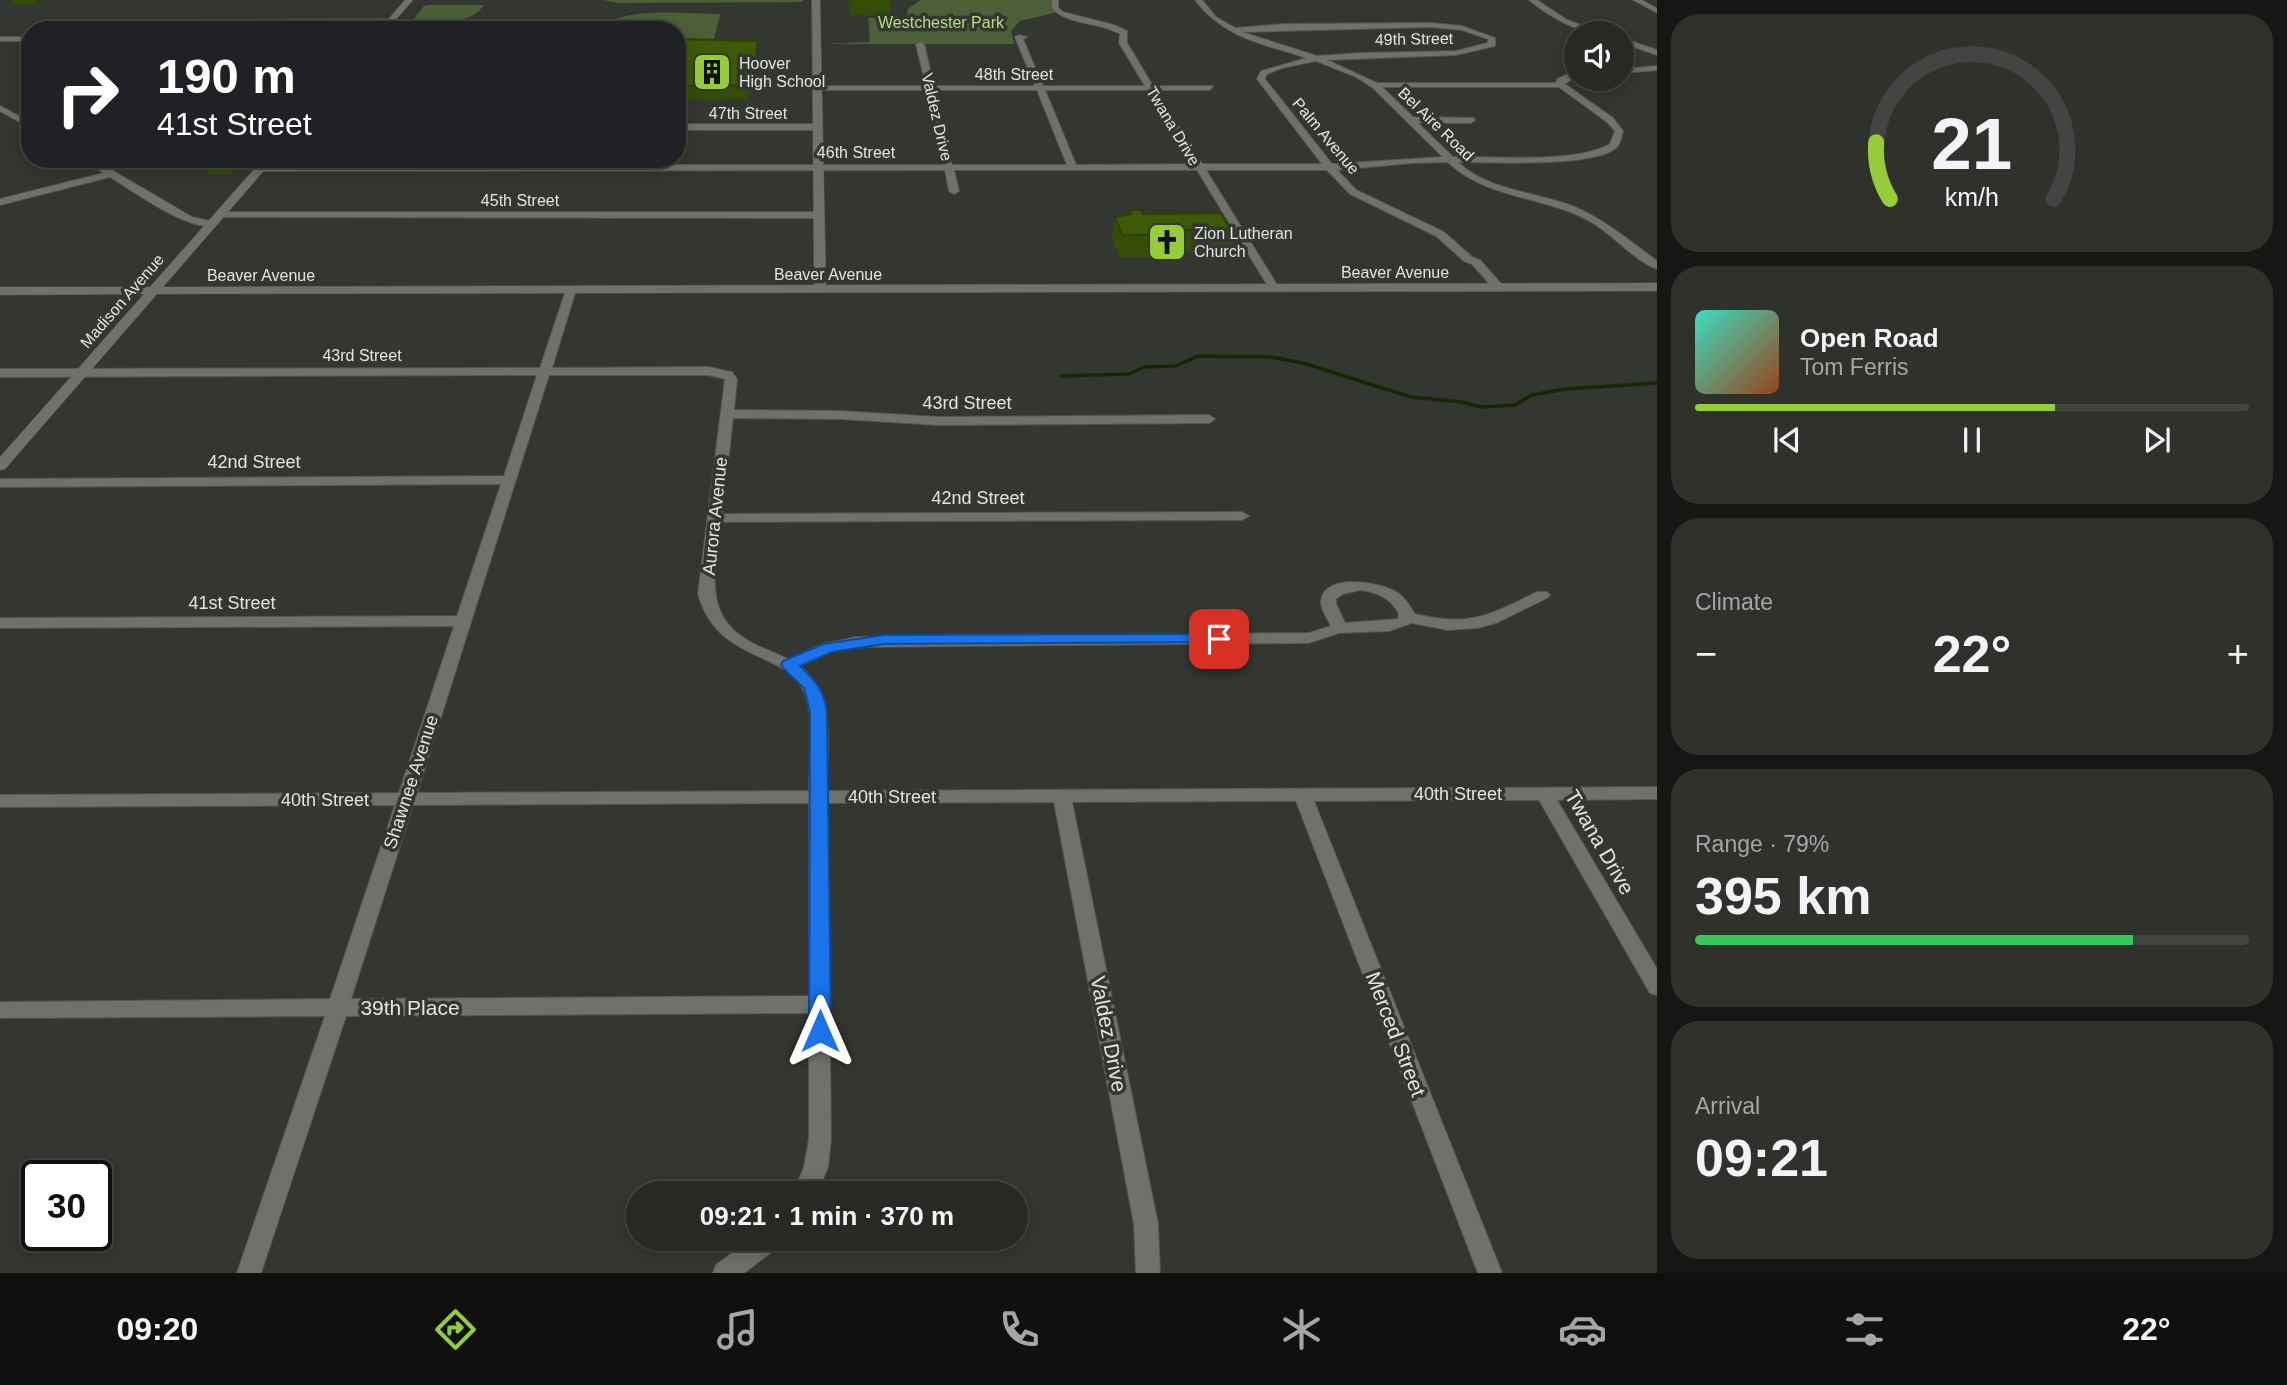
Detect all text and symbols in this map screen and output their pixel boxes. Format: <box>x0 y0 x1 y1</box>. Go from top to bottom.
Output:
park label: Westchester Park <box>878 14 1005 31</box>
map controls <box>1564 21 1634 91</box>
button: sound <box>1564 21 1634 91</box>
street label: 49th Street <box>1375 30 1454 48</box>
icon: right <box>42 49 133 140</box>
text: 190 m <box>157 49 296 103</box>
building icon: Hoover High School <box>691 51 733 93</box>
place label: Hoover High School <box>739 55 825 90</box>
street label: 48th Street <box>975 66 1054 83</box>
street label: Valdez Drive <box>919 71 955 163</box>
street label: Twana Drive <box>1143 84 1203 169</box>
street label: Bel Aire Road <box>1395 84 1477 164</box>
street label: Palm Avenue <box>1289 95 1363 178</box>
text: 21 <box>1932 103 2012 184</box>
street label: 47th Street <box>709 105 788 122</box>
text: 41st Street <box>157 106 312 142</box>
street label: 46th Street <box>817 144 896 161</box>
text: km/h <box>1945 183 1999 211</box>
street label: 45th Street <box>481 192 560 209</box>
church icon: Zion Lutheran Church <box>1146 221 1188 263</box>
place label: Zion Lutheran Church <box>1194 225 1293 260</box>
street label: Madison Avenue <box>77 251 167 351</box>
street label: Beaver Avenue <box>1341 264 1449 281</box>
street label: Beaver Avenue <box>774 266 882 283</box>
street label: Beaver Avenue <box>207 267 315 284</box>
text: Open Road <box>1800 323 1939 353</box>
street label: 43rd Street <box>322 347 402 364</box>
text: Tom Ferris <box>1800 354 1909 380</box>
street label: 43rd Street <box>922 393 1012 413</box>
icon: previous <box>1768 421 1806 459</box>
icon: pause <box>1953 421 1991 459</box>
icon: next <box>2138 421 2176 459</box>
street label: 42nd Street <box>207 452 301 472</box>
street label: Aurora Avenue <box>699 456 731 576</box>
street label: 42nd Street <box>931 488 1025 508</box>
text: Climate <box>1695 589 1773 615</box>
street label: 41st Street <box>188 593 276 613</box>
pin <box>1189 609 1249 669</box>
icon: arrive <box>1200 620 1238 658</box>
text: 22° <box>1933 625 2011 683</box>
text: − <box>1695 633 1717 675</box>
text: + <box>2227 633 2249 675</box>
street label: Shawnee Avenue <box>380 712 442 852</box>
street label: 40th Street <box>1414 784 1502 804</box>
street label: Twana Drive <box>1561 786 1639 898</box>
street label: 40th Street <box>848 787 936 807</box>
street label: 40th Street <box>281 790 369 810</box>
text: Range · 79% <box>1695 831 1829 857</box>
text: 395 km <box>1695 867 1871 925</box>
street label: Merced Street <box>1362 968 1430 1100</box>
street label: Valdez Drive <box>1087 974 1131 1094</box>
position arrow <box>783 994 857 1068</box>
street label: 39th Place <box>360 996 460 1019</box>
text: Arrival <box>1695 1093 1760 1119</box>
text: 09:21 <box>1695 1129 1828 1187</box>
speed limit sign: 30 <box>21 1160 112 1251</box>
text: 09:21 · 1 min · 370 m <box>700 1201 954 1231</box>
icon: directions <box>431 1305 480 1354</box>
icon: music <box>713 1305 762 1354</box>
icon: phone <box>995 1305 1044 1354</box>
icon: climate <box>1277 1305 1326 1354</box>
icon: car <box>1558 1305 1607 1354</box>
icon: filters <box>1840 1305 1889 1354</box>
text: 09:20 <box>116 1311 198 1347</box>
text: 22° <box>2122 1311 2171 1347</box>

